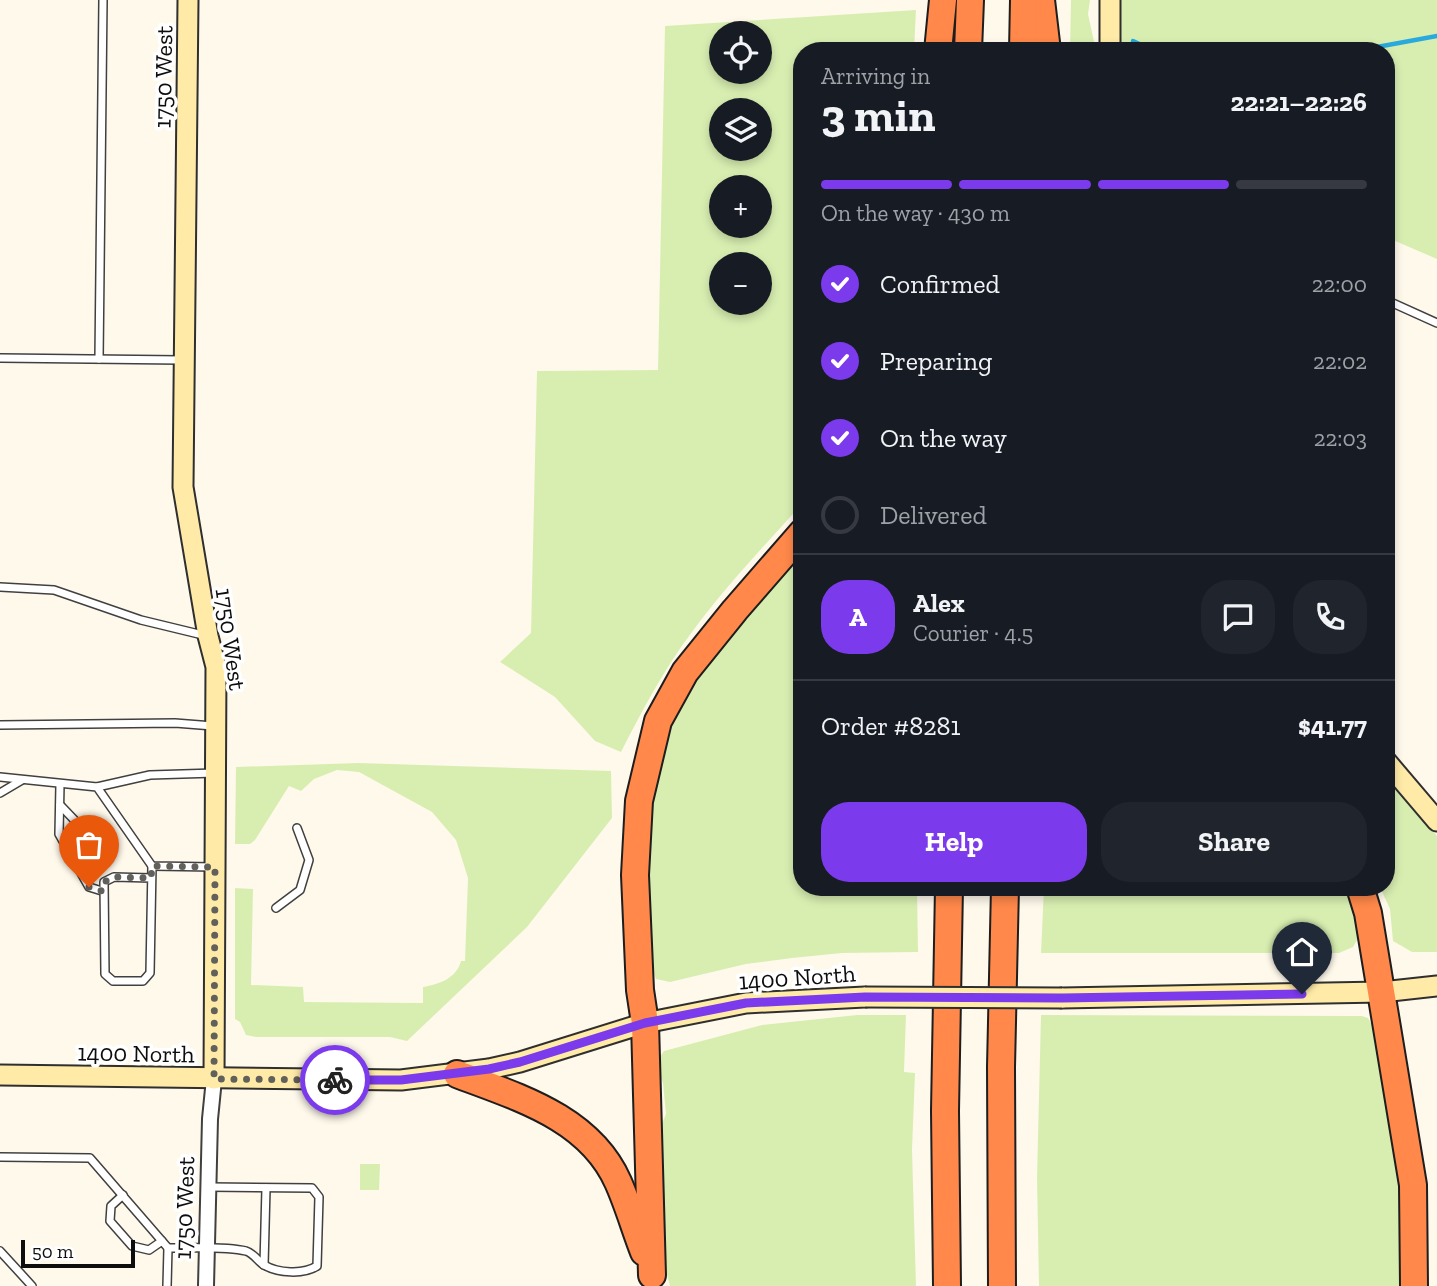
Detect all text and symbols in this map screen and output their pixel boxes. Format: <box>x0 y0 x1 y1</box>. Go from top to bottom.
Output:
map controls <box>709 21 772 315</box>
button: locate <box>709 21 772 84</box>
street label: 1750 West <box>148 25 178 129</box>
text: Arriving in <box>821 62 930 90</box>
text: 22:21–22:26 <box>1231 86 1367 118</box>
text: 3 min <box>821 88 935 143</box>
button: layers <box>709 98 772 161</box>
button: + <box>709 175 772 238</box>
text: On the way · 430 m <box>821 199 1010 227</box>
button: − <box>709 252 772 315</box>
icon: check <box>821 265 859 303</box>
text: Confirmed <box>880 268 1000 300</box>
text: 22:00 <box>1312 270 1367 298</box>
icon: check <box>821 342 859 380</box>
text: Preparing <box>880 345 992 377</box>
text: 22:02 <box>1313 347 1367 375</box>
icon: check <box>821 419 859 457</box>
text: On the way <box>880 422 1007 454</box>
text: 22:03 <box>1314 424 1367 452</box>
text: Delivered <box>880 499 987 531</box>
button: chat <box>1201 580 1275 654</box>
button: phone <box>1293 580 1367 654</box>
street label: 1750 West <box>209 586 253 692</box>
text: Alex <box>913 587 965 619</box>
text: A <box>849 601 867 633</box>
text: Courier · 4.5 <box>913 619 1033 647</box>
text: Order #8281 <box>821 710 961 742</box>
text: $41.77 <box>1298 710 1367 742</box>
button: Help <box>821 802 1087 882</box>
button: Share <box>1101 802 1367 882</box>
pin <box>59 815 119 887</box>
icon: bag <box>70 826 108 864</box>
pin <box>1272 922 1332 994</box>
icon: home <box>1283 933 1321 971</box>
street label: 1400 North <box>738 958 857 996</box>
street label: 1400 North <box>77 1037 195 1069</box>
courier <box>300 1045 370 1115</box>
icon: bike <box>316 1061 354 1099</box>
street label: 1750 West <box>168 1156 200 1260</box>
scale bar <box>21 1237 135 1269</box>
text: 50 m <box>32 1240 73 1263</box>

